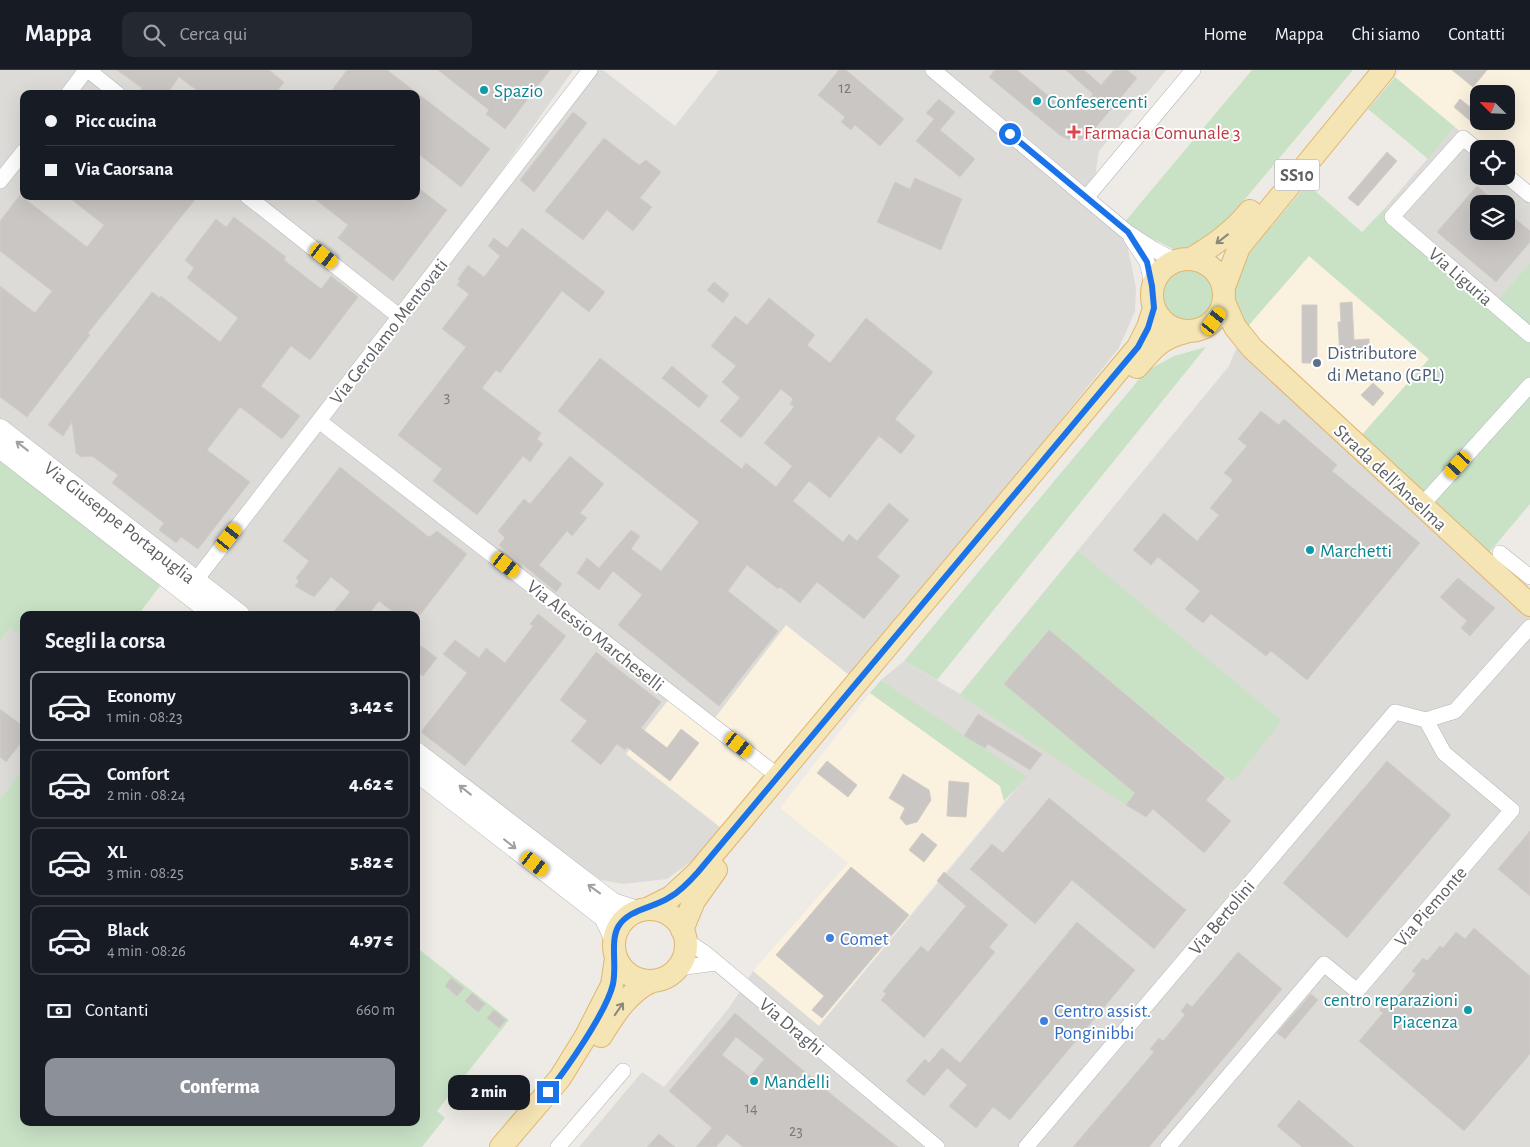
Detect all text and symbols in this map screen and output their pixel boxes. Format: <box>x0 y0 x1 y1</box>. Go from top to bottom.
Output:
search box <box>122 12 472 57</box>
icon: search <box>140 21 168 49</box>
text: Mappa <box>25 22 92 46</box>
text: Cerca qui <box>180 25 247 44</box>
text: Home <box>1203 26 1247 44</box>
text: Mappa <box>1275 26 1324 44</box>
text: Chi siamo <box>1352 26 1420 44</box>
text: Contatti <box>1448 26 1505 44</box>
house number: 12 <box>839 80 851 96</box>
place label: Spazio <box>494 82 543 101</box>
marker: Spazio <box>478 84 490 96</box>
north arrow <box>1470 85 1515 130</box>
map controls <box>1470 85 1515 240</box>
place label: Confesercenti <box>1047 93 1148 112</box>
marker: Confesercenti <box>1031 95 1043 107</box>
text: Picc cucina <box>75 112 157 131</box>
route start <box>999 123 1021 145</box>
place label: Farmacia Comunale 3 <box>1084 124 1241 143</box>
marker: Farmacia Comunale 3 <box>1068 126 1080 138</box>
button: locate <box>1470 140 1515 185</box>
text: Via Caorsana <box>75 160 173 179</box>
road number: SS10 <box>1274 160 1320 190</box>
button: layers <box>1470 195 1515 240</box>
one-way arrow <box>1216 234 1229 245</box>
car <box>307 241 340 271</box>
street label: Via Liguria <box>1424 244 1496 310</box>
street label: Via Gerolamo Mentovati <box>327 256 452 408</box>
car <box>1198 305 1229 337</box>
place label: Distributore di Metano (GPL) <box>1327 344 1445 385</box>
marker: Distributore di Metano (GPL) <box>1311 357 1323 369</box>
house number: 3 <box>444 389 450 405</box>
street label: Strada dell'Anselma <box>1330 421 1450 535</box>
one-way arrow <box>16 440 29 451</box>
car <box>1442 449 1473 481</box>
street label: Via Giuseppe Portapuglia <box>40 458 198 588</box>
car <box>213 521 244 553</box>
place label: Marchetti <box>1320 542 1392 561</box>
marker: Marchetti <box>1304 544 1316 556</box>
car <box>489 550 522 580</box>
street label: Via Alessio Marcheselli <box>523 577 667 695</box>
text: Scegli la corsa <box>45 630 166 652</box>
icon: car <box>47 684 92 729</box>
text: Economy <box>107 687 176 706</box>
text: 3.42 € <box>350 697 393 716</box>
text: 1 min · 08:23 <box>107 709 183 725</box>
car <box>722 730 755 760</box>
icon: car <box>47 762 92 807</box>
text: Comfort <box>107 765 169 784</box>
text: 4.62 € <box>349 775 393 794</box>
one-way arrow <box>459 784 472 795</box>
text: 2 min · 08:24 <box>107 787 185 803</box>
one-way arrow <box>503 839 516 850</box>
icon: car <box>47 840 92 885</box>
text: XL <box>107 843 127 862</box>
car <box>518 849 551 879</box>
text: 5.82 € <box>350 853 393 872</box>
street label: Via Piemonte <box>1391 863 1471 951</box>
text: 3 min · 08:25 <box>107 865 184 881</box>
street label: Via Bertolini <box>1186 877 1259 959</box>
one-way arrow <box>587 884 601 894</box>
icon: car <box>47 918 92 963</box>
text: Black <box>107 921 149 940</box>
place label: Comet <box>840 930 889 949</box>
text: 4.97 € <box>350 931 393 950</box>
marker: Comet <box>824 932 836 944</box>
text: 4 min · 08:26 <box>107 943 186 959</box>
place label: centro reparazioni Piacenza <box>1324 991 1458 1032</box>
street label: Via Draghi <box>755 995 827 1059</box>
icon: cash <box>45 997 73 1025</box>
text: Contanti <box>85 1001 149 1020</box>
text: 660 m <box>356 1002 395 1018</box>
place label: Centro assist. Ponginibbi <box>1054 1002 1151 1043</box>
one-way arrow <box>614 1003 624 1017</box>
marker: centro reparazioni Piacenza <box>1462 1004 1474 1016</box>
marker: Centro assist. Ponginibbi <box>1038 1015 1050 1027</box>
button: Conferma <box>45 1058 395 1116</box>
place label: Mandelli <box>764 1073 830 1092</box>
callout: 2 min <box>448 1074 530 1110</box>
marker: Mandelli <box>748 1075 760 1087</box>
route end <box>537 1081 559 1103</box>
text: 2 min <box>471 1084 507 1100</box>
house number: 14 <box>744 1100 758 1116</box>
house number: 23 <box>789 1123 803 1139</box>

